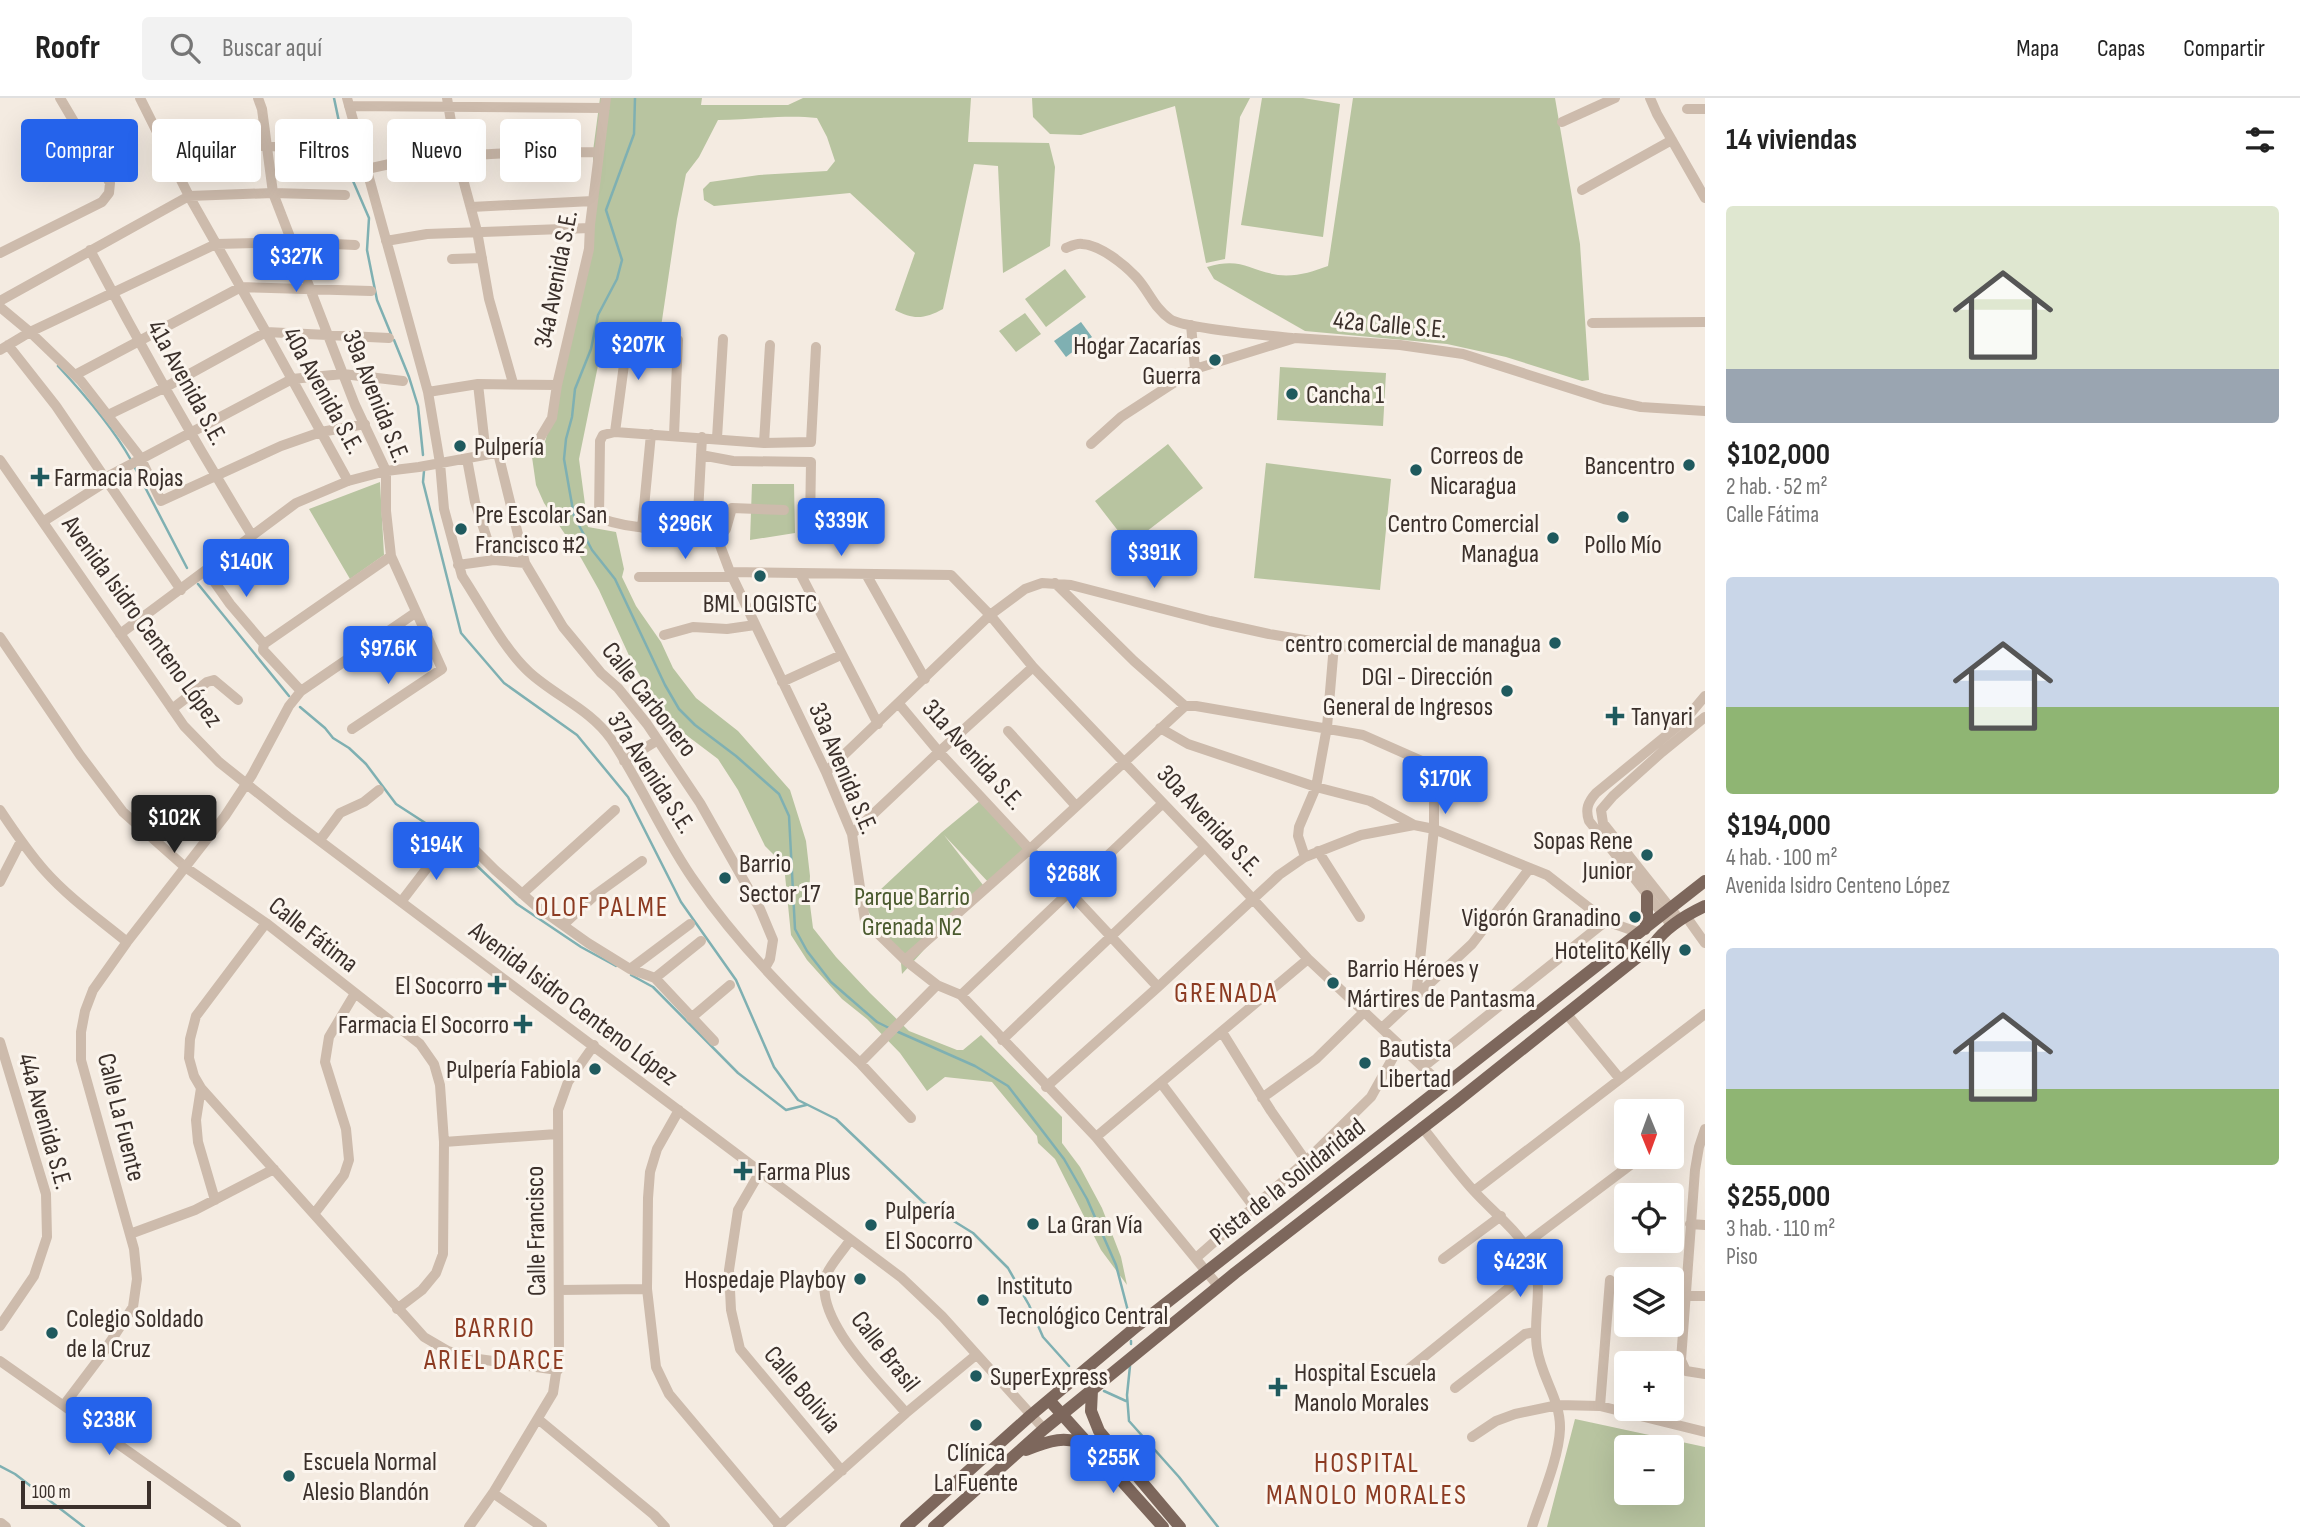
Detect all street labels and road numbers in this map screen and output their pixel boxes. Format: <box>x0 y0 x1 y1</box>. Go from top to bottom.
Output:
street label: 34a Avenida S.E. <box>528 208 585 351</box>
street label: 42a Calle S.E. <box>1332 305 1448 346</box>
street label: 41a Avenida S.E. <box>140 315 234 451</box>
street label: 40a Avenida S.E. <box>275 322 370 460</box>
street label: 39a Avenida S.E. <box>335 326 416 467</box>
street label: Avenida Isidro Centeno López <box>54 509 229 733</box>
street label: Calle Carbonero <box>594 636 703 763</box>
street label: 31a Avenida S.E. <box>915 693 1031 817</box>
street label: 33a Avenida S.E. <box>801 698 884 839</box>
street label: 37a Avenida S.E. <box>600 706 702 839</box>
street label: 30a Avenida S.E. <box>1150 759 1268 883</box>
street label: Calle Fátima <box>262 891 364 980</box>
street label: Avenida Isidro Centeno López <box>462 915 684 1093</box>
street label: 44a Avenida S.E. <box>10 1050 79 1193</box>
street label: Calle La Fuente <box>90 1050 151 1185</box>
street label: Pista de la Solidaridad <box>1204 1112 1372 1252</box>
street label: Calle Francisco <box>520 1166 553 1296</box>
street label: Calle Brasil <box>844 1305 926 1399</box>
street label: Calle Bolivia <box>757 1340 847 1440</box>

